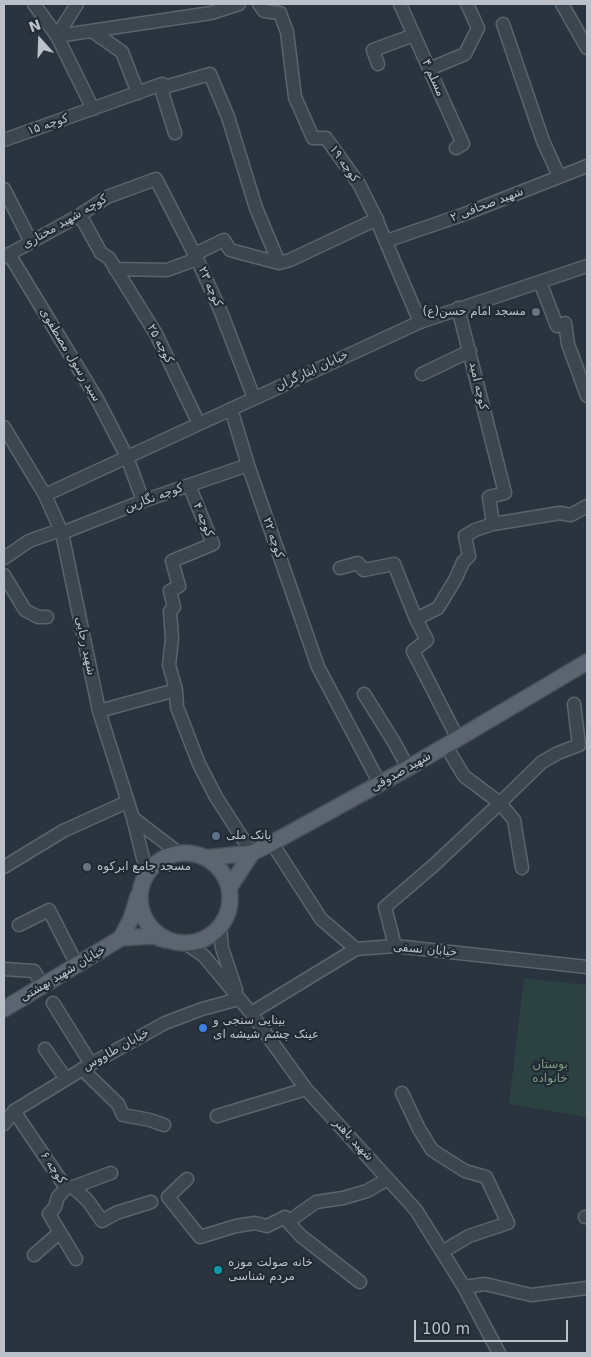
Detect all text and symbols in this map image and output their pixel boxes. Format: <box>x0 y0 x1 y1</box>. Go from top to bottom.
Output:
north arrow <box>15 15 65 65</box>
text: N <box>27 16 43 35</box>
street label: مسلم ۴ <box>418 57 448 99</box>
street label: کوچه ۱۵ <box>26 111 70 139</box>
street label: کوچه ۱۹ <box>326 142 362 186</box>
street label: شهید صحافی ۲ <box>449 184 525 226</box>
street label: کوچه شهید مختاری <box>20 192 110 252</box>
street label: کوچه ۲۳ <box>195 265 225 309</box>
place label: مسجد امام حسن(ع) <box>423 305 526 319</box>
street label: سید رسول مصطفوی <box>36 306 104 404</box>
marker: مسجد امام حسن(ع) <box>530 306 542 318</box>
street label: کوچه ۲۵ <box>144 322 176 366</box>
street label: خیابان ایثارگران <box>273 348 351 394</box>
street label: کوچه امید <box>465 360 491 412</box>
street label: کوچه نگارین <box>123 481 185 515</box>
street label: کوچه ۴ <box>190 501 216 539</box>
street label: کوچه ۲۲ <box>259 516 287 560</box>
street label: شهید رجایی <box>72 615 98 677</box>
street label: شهید صدوقی <box>368 749 434 795</box>
place label: بانک ملی <box>226 829 271 843</box>
marker: بانک ملی <box>210 830 222 842</box>
place label: مسجد جامع ابرکوه <box>97 860 191 874</box>
marker: مسجد جامع ابرکوه <box>81 861 93 873</box>
street label: خیابان نسفی <box>392 940 458 960</box>
street label: خیابان شهید بهشتی <box>18 943 108 1005</box>
place label: بینایی سنجی و عینک چشم شیشه ای <box>213 1014 319 1042</box>
marker: بینایی سنجی و عینک چشم شیشه ای <box>197 1022 209 1034</box>
street label: خیابان طاووس <box>80 1026 152 1074</box>
park label: بوستان خانواده <box>532 1058 568 1086</box>
street label: شهید باهنر <box>330 1116 376 1164</box>
street label: کوچه ۶ <box>37 1149 69 1187</box>
place label: خانه صولت موزه مردم شناسی <box>228 1256 313 1284</box>
marker: خانه صولت موزه مردم شناسی <box>212 1264 224 1276</box>
scale bar <box>416 1310 570 1342</box>
text: 100 m <box>422 1320 470 1338</box>

